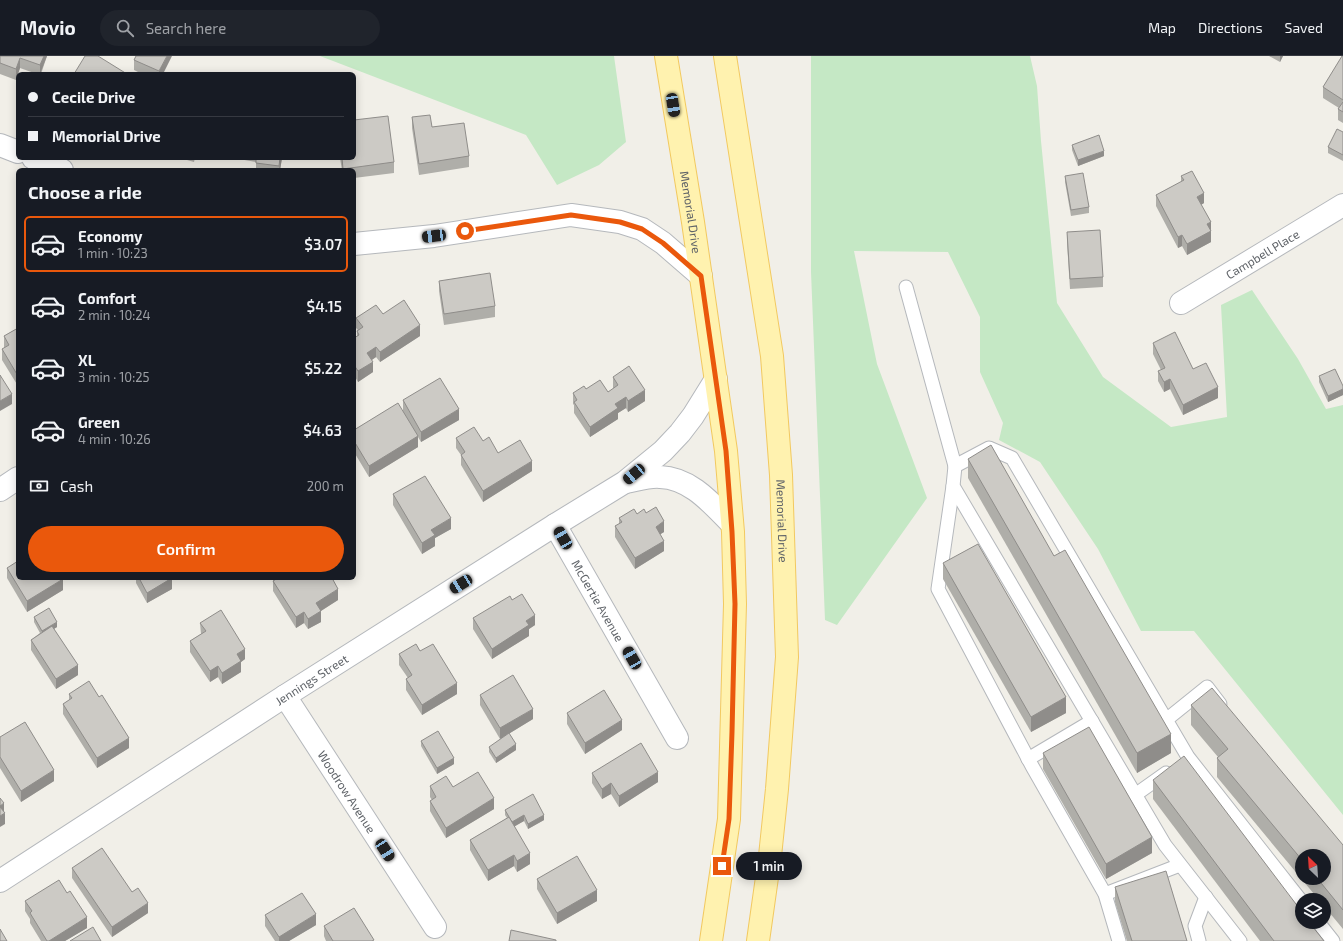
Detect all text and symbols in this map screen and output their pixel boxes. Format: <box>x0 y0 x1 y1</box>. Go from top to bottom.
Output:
search box <box>100 10 380 46</box>
text: Movio <box>20 16 76 39</box>
icon: search <box>114 17 136 39</box>
text: Search here <box>146 19 226 37</box>
text: Map <box>1148 19 1176 36</box>
text: Directions <box>1198 19 1263 36</box>
text: Saved <box>1285 19 1323 36</box>
text: Cecile Drive <box>52 88 135 106</box>
car <box>665 92 681 118</box>
text: Memorial Drive <box>52 127 161 145</box>
street label: Memorial Drive <box>678 170 704 254</box>
text: Choose a ride <box>28 181 142 203</box>
route start <box>456 222 474 240</box>
icon: car <box>30 226 66 262</box>
street label: Campbell Place <box>1223 226 1302 281</box>
text: Economy <box>78 227 143 245</box>
car <box>421 229 447 243</box>
text: $3.07 <box>304 235 342 253</box>
text: 1 min · 10:23 <box>78 245 148 261</box>
icon: car <box>30 288 66 324</box>
text: Comfort <box>78 289 136 307</box>
text: $4.15 <box>307 297 342 315</box>
text: 2 min · 10:24 <box>78 307 151 323</box>
icon: car <box>30 350 66 386</box>
text: XL <box>78 351 96 369</box>
text: $5.22 <box>304 359 342 377</box>
text: 3 min · 10:25 <box>78 369 150 385</box>
icon: car <box>30 412 66 448</box>
text: Green <box>78 413 120 431</box>
text: $4.63 <box>303 421 342 439</box>
text: 4 min · 10:26 <box>78 431 151 447</box>
car <box>621 462 647 486</box>
icon: cash <box>28 475 50 497</box>
text: Cash <box>60 477 93 495</box>
text: 200 m <box>307 478 344 494</box>
street label: Memorial Drive <box>774 479 791 563</box>
car <box>552 525 574 551</box>
button: Confirm <box>28 526 344 572</box>
street label: McGertie Avenue <box>569 557 627 644</box>
car <box>448 573 474 595</box>
car <box>621 645 643 671</box>
street label: Jennings Street <box>272 651 351 708</box>
street label: Woodrow Avenue <box>315 748 379 835</box>
car <box>373 837 397 863</box>
north arrow <box>1295 849 1331 885</box>
map controls <box>1295 849 1331 929</box>
callout: 1 min <box>736 852 802 880</box>
route end <box>713 857 731 875</box>
text: 1 min <box>754 858 784 874</box>
button: layers <box>1295 893 1331 929</box>

